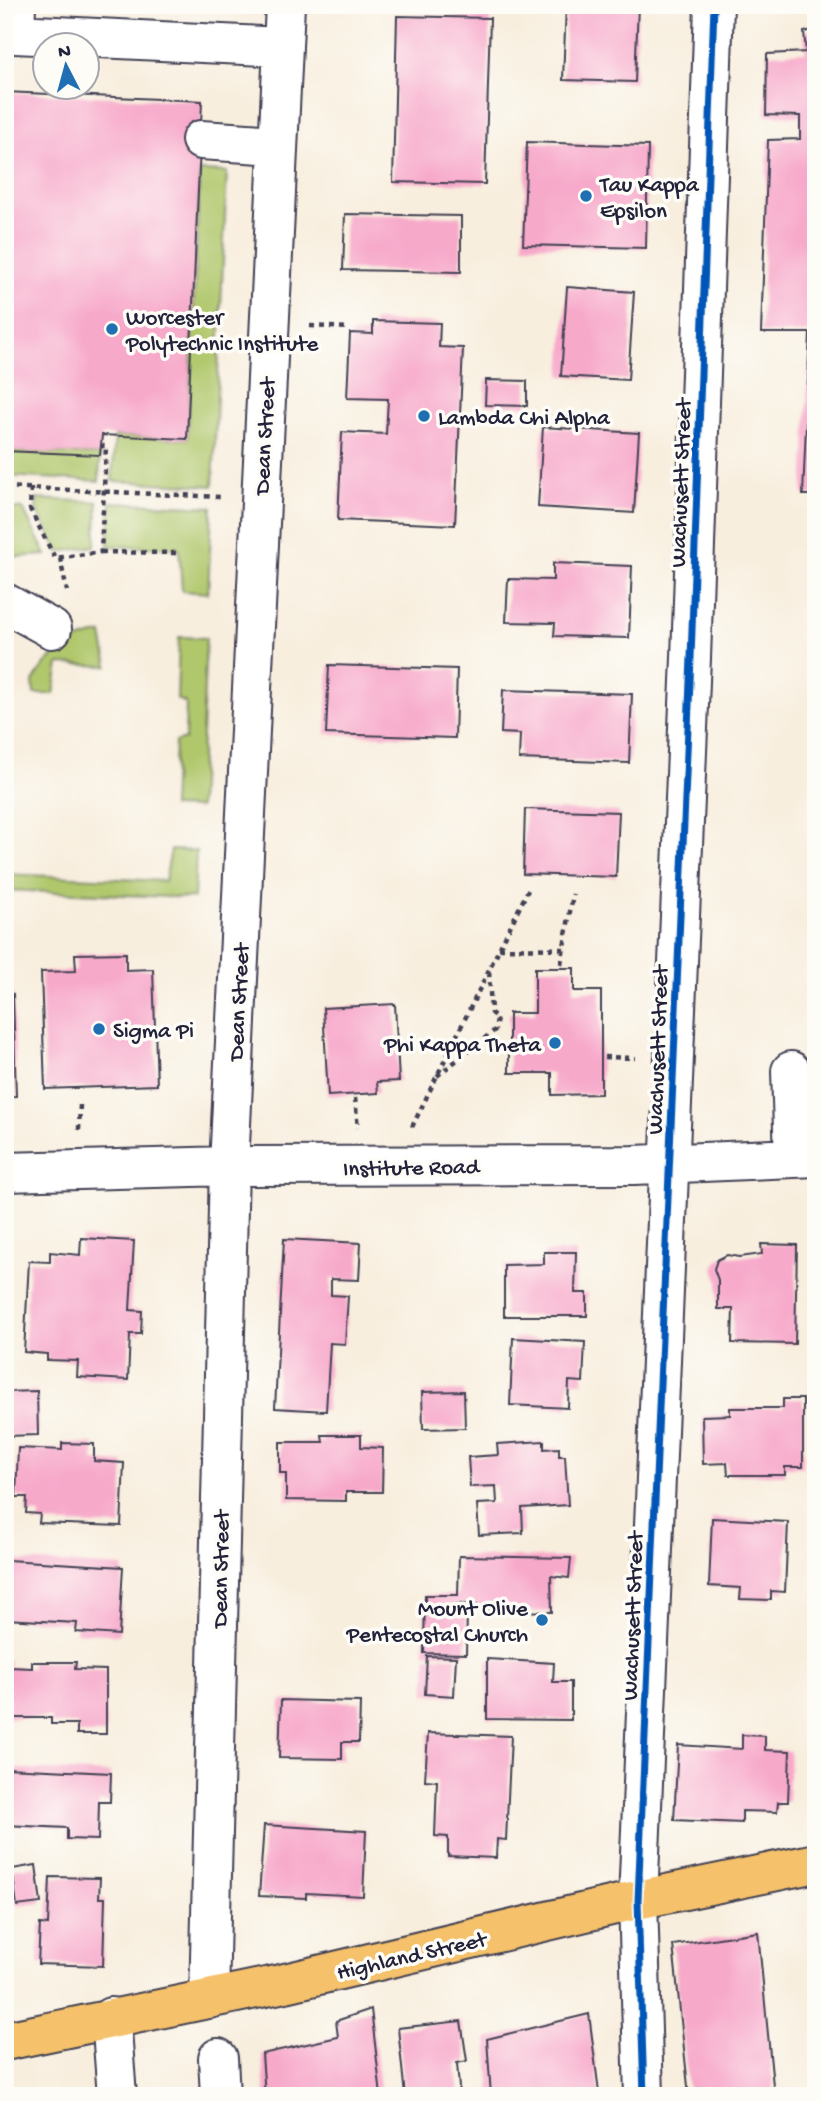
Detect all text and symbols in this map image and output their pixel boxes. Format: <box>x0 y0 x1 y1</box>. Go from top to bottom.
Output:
north arrow <box>32 32 102 102</box>
text: N <box>57 40 72 65</box>
place label: Tau Kappa Epsilon <box>598 173 700 226</box>
marker: Tau Kappa Epsilon <box>578 188 594 204</box>
place label: Worcester Polytechnic Institute <box>125 306 319 359</box>
marker: Worcester Polytechnic Institute <box>104 321 120 337</box>
street label: Dean Street <box>250 375 283 497</box>
street label: Wachusett Street <box>666 397 699 568</box>
place label: Lambda Chi Alpha <box>438 406 611 433</box>
marker: Lambda Chi Alpha <box>416 408 432 424</box>
street label: Dean Street <box>224 941 257 1063</box>
street label: Wachusett Street <box>643 964 676 1135</box>
place label: Sigma Pi <box>113 1019 194 1046</box>
marker: Sigma Pi <box>91 1021 107 1037</box>
place label: Phi Kappa Theta <box>383 1033 542 1060</box>
marker: Phi Kappa Theta <box>547 1035 563 1051</box>
street label: Institute Road <box>343 1155 481 1184</box>
street label: Dean Street <box>208 1509 237 1630</box>
street label: Wachusett Street <box>618 1530 651 1701</box>
place label: Mount Olive Pentecostal Church <box>345 1597 529 1650</box>
marker: Mount Olive Pentecostal Church <box>534 1612 550 1628</box>
street label: Highland Street <box>334 1927 491 1988</box>

